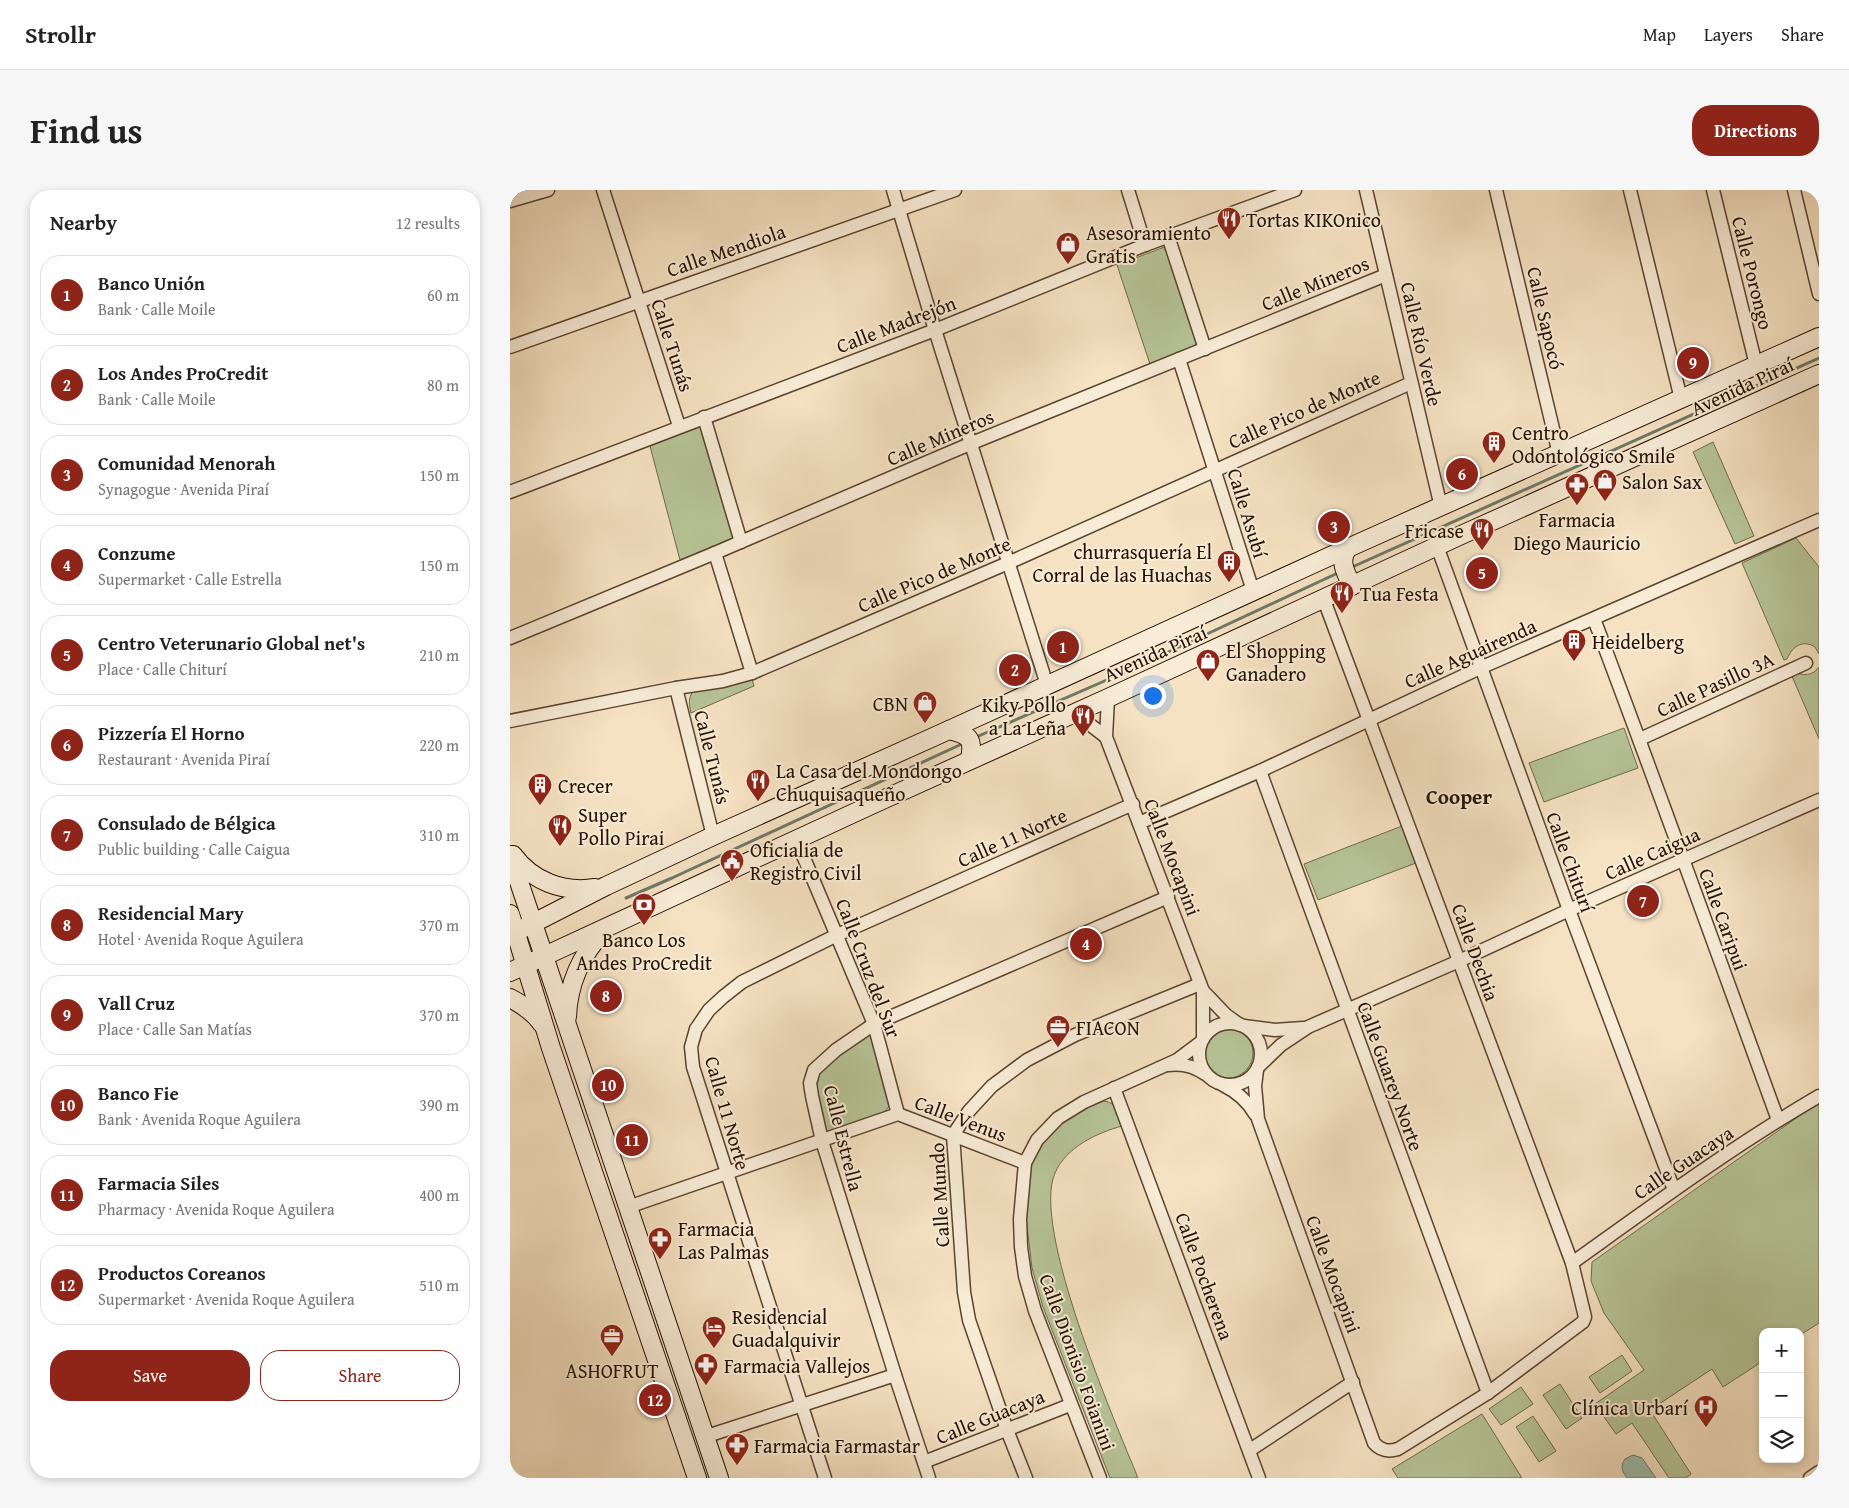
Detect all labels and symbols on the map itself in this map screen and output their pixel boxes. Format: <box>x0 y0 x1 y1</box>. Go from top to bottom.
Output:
place label: Tortas KIKOnico <box>1246 205 1381 234</box>
restaurant icon: Tortas KIKOnico <box>1216 206 1242 240</box>
street label: Calle Porongo <box>1725 213 1781 333</box>
street label: Calle Mendiola <box>663 216 790 284</box>
place label: Asesoramiento Gratis <box>1086 218 1211 270</box>
shop icon: Asesoramiento Gratis <box>1055 231 1081 265</box>
street label: Calle Mineros <box>1257 248 1373 318</box>
street label: Calle Sapocó <box>1520 264 1572 372</box>
street label: Calle Río Verde <box>1394 279 1450 409</box>
street label: Calle Madrejón <box>832 288 960 360</box>
street label: Calle Tunás <box>644 295 702 395</box>
pin: 9 <box>1677 344 1709 382</box>
street label: Avenida Piraí <box>1686 349 1799 423</box>
street label: Calle Pico de Monte <box>1223 362 1385 456</box>
street label: Calle Mineros <box>882 401 998 473</box>
place label: Centro Odontológico Smile <box>1512 418 1675 470</box>
building icon: Centro Odontológico Smile <box>1481 430 1507 464</box>
pin: 6 <box>1446 455 1478 493</box>
street label: Calle Asubí <box>1221 465 1275 562</box>
place label: Salon Sax <box>1622 467 1703 496</box>
shop icon: Salon Sax <box>1592 468 1618 502</box>
pharmacy icon: Farmacia Diego Mauricio <box>1564 472 1590 506</box>
place label: Farmacia Diego Mauricio <box>1514 505 1640 557</box>
pin: 3 <box>1318 508 1350 546</box>
place label: Fricase <box>1405 516 1464 545</box>
restaurant icon: Fricase <box>1469 517 1495 551</box>
street label: Calle Pico de Monte <box>853 529 1015 619</box>
place label: churrasquería El Corral de las Huachas <box>1033 537 1212 589</box>
building icon: churrasquería El Corral de las Huachas <box>1216 549 1242 583</box>
pin: 5 <box>1466 554 1498 592</box>
place label: Tua Festa <box>1360 579 1439 608</box>
restaurant icon: Tua Festa <box>1329 580 1355 614</box>
street label: Calle Aguairenda <box>1399 611 1541 695</box>
street label: Avenida Piraí <box>1098 617 1212 689</box>
place label: Heidelberg <box>1592 627 1684 656</box>
pin: 1 <box>1047 628 1079 666</box>
building icon: Heidelberg <box>1561 628 1587 662</box>
place label: El Shopping Ganadero <box>1226 636 1326 688</box>
street label: Calle Pasillo 3A <box>1651 644 1779 724</box>
shop icon: El Shopping Ganadero <box>1195 648 1221 682</box>
pin: 2 <box>999 651 1031 689</box>
your location <box>1140 683 1166 709</box>
place label: CBN <box>873 689 908 718</box>
shop icon: CBN <box>912 690 938 724</box>
place label: Kiky Pollo a La Leña <box>982 690 1067 742</box>
restaurant icon: Kiky Pollo a La Leña <box>1070 703 1096 737</box>
street label: Calle Tunás <box>687 707 739 807</box>
place label: La Casa del Mondongo Chuquisaqueño <box>776 756 962 808</box>
restaurant icon: La Casa del Mondongo Chuquisaqueño <box>745 768 771 802</box>
place label: Crecer <box>558 771 613 800</box>
building icon: Crecer <box>527 772 553 806</box>
district label: Cooper <box>1426 781 1492 812</box>
street label: Calle Mocapini <box>1137 794 1209 920</box>
place label: Super Pollo Pirai <box>578 800 665 852</box>
street label: Calle 11 Norte <box>953 800 1071 874</box>
street label: Calle Chiturí <box>1539 808 1603 917</box>
restaurant icon: Super Pollo Pirai <box>547 813 573 847</box>
street label: Calle Caigua <box>1600 819 1705 887</box>
place label: Oficialia de Registro Civil <box>750 835 862 887</box>
public building icon: Oficialia de Registro Civil <box>719 848 745 882</box>
street label: Calle Caripui <box>1692 864 1756 974</box>
pin: 7 <box>1627 882 1659 920</box>
bank icon: Banco Los Andes ProCredit <box>631 892 657 926</box>
street label: Calle Cruz del Sur <box>829 894 909 1042</box>
street label: Calle Dechia <box>1445 899 1507 1005</box>
place label: Banco Los Andes ProCredit <box>576 925 712 977</box>
pin: 4 <box>1070 925 1102 963</box>
pin: 8 <box>590 977 622 1015</box>
street label: Calle Guarey Norte <box>1351 997 1431 1155</box>
place label: FIACON <box>1076 1013 1140 1042</box>
office icon: FIACON <box>1045 1014 1071 1048</box>
street label: Calle 11 Norte <box>698 1053 758 1173</box>
pin: 10 <box>592 1066 624 1104</box>
street label: Calle Estrella <box>817 1082 871 1195</box>
street label: Calle Venus <box>911 1087 1011 1149</box>
street label: Calle Guacaya <box>1627 1118 1739 1206</box>
pin: 11 <box>616 1121 648 1159</box>
street label: Calle Mundo <box>922 1142 956 1248</box>
street label: Calle Pocherena <box>1169 1208 1242 1344</box>
street label: Calle Mocapini <box>1299 1211 1369 1337</box>
place label: Farmacia Las Palmas <box>678 1214 769 1266</box>
pharmacy icon: Farmacia Las Palmas <box>647 1226 673 1260</box>
street label: Calle Dionisio Foianini <box>1033 1270 1124 1455</box>
place label: Residencial Guadalquivir <box>732 1302 841 1354</box>
hotel icon: Residencial Guadalquivir <box>701 1315 727 1349</box>
office icon: ASHOFRUT <box>599 1323 625 1357</box>
place label: Farmacia Vallejos <box>724 1351 870 1380</box>
pharmacy icon: Farmacia Vallejos <box>693 1352 719 1386</box>
place label: ASHOFRUT <box>566 1356 658 1385</box>
pin: 12 <box>639 1381 671 1419</box>
street label: Calle Guacaya <box>931 1381 1049 1451</box>
place label: Clínica Urbarí <box>1571 1393 1688 1422</box>
hospital icon: Clínica Urbarí <box>1693 1394 1719 1428</box>
place label: Farmacia Farmastar <box>754 1431 920 1460</box>
pharmacy icon: Farmacia Farmastar <box>724 1432 750 1466</box>

